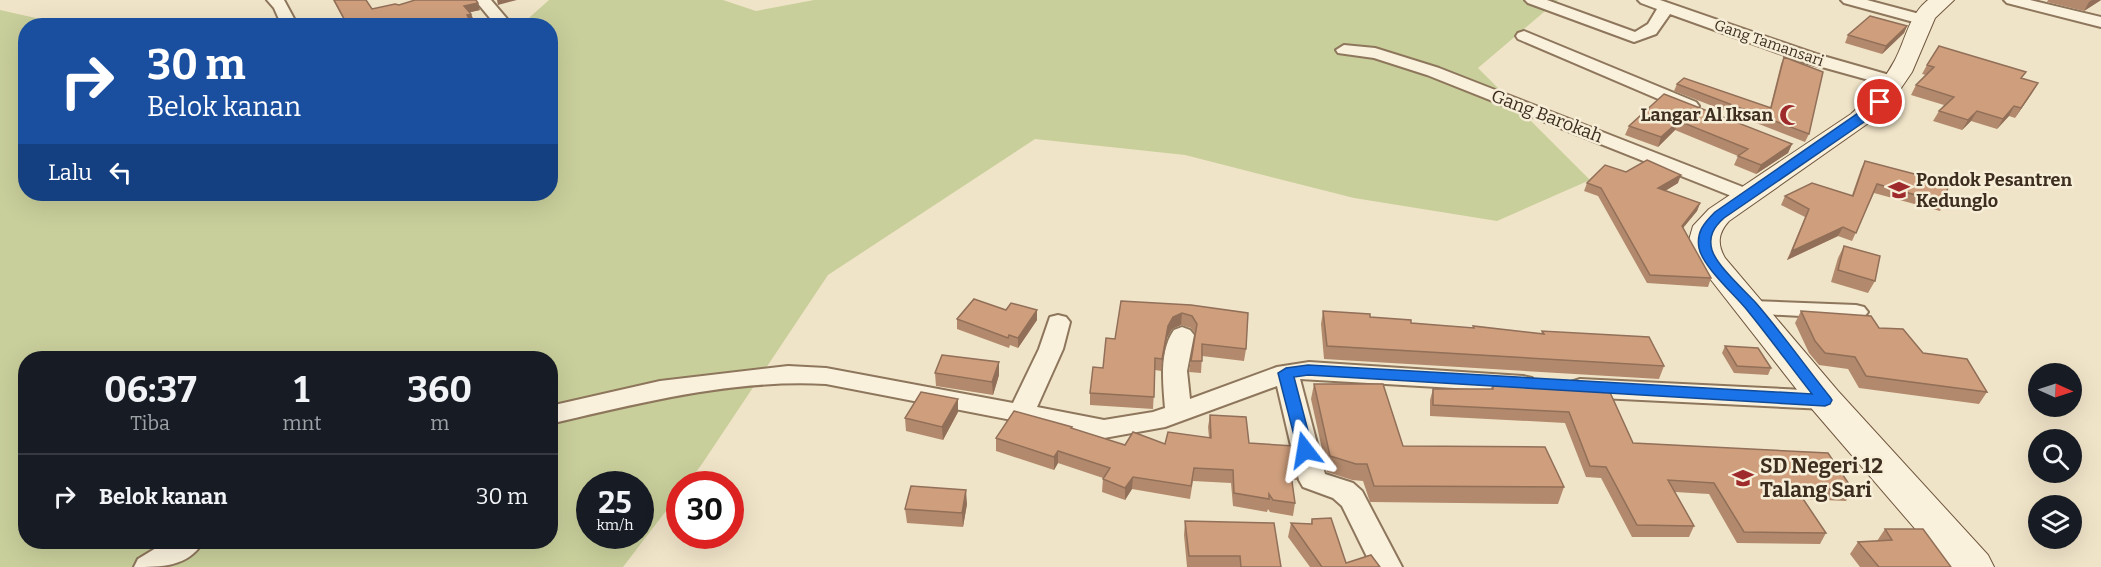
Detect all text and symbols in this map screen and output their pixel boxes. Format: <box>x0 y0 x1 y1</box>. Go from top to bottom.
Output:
street label: Gang Tamansari <box>1712 16 1826 70</box>
text: 30 m <box>147 40 246 90</box>
icon: right <box>48 42 126 120</box>
pin <box>1854 76 1905 127</box>
street label: Gang Barokah <box>1488 85 1606 147</box>
icon: arrive <box>1863 85 1896 118</box>
text: Belok kanan <box>147 91 301 123</box>
mosque icon: Langar Al Iksan <box>1778 103 1802 127</box>
place label: Langar Al Iksan <box>1640 104 1773 126</box>
icon: left <box>104 156 137 189</box>
text: Lalu <box>48 159 92 186</box>
place label: Pondok Pesantren Kedunglo <box>1916 169 2072 212</box>
school or university icon: Pondok Pesantren Kedunglo <box>1887 178 1911 202</box>
north arrow <box>2028 363 2082 417</box>
map controls <box>2028 363 2082 549</box>
text: 06:37 <box>104 368 197 412</box>
text: 1 <box>294 368 310 412</box>
text: 360 <box>407 368 472 412</box>
text: Tiba <box>130 411 170 435</box>
text: mnt <box>282 411 321 435</box>
text: m <box>430 411 449 435</box>
position arrow <box>1273 418 1337 482</box>
button: search <box>2028 429 2082 483</box>
place label: SD Negeri 12 Talang Sari <box>1760 453 1883 503</box>
school or university icon: SD Negeri 12 Talang Sari <box>1731 466 1755 490</box>
speed limit sign: 30 <box>666 471 744 549</box>
icon: right <box>48 480 81 513</box>
text: Belok kanan <box>99 483 227 510</box>
text: 30 m <box>476 483 528 510</box>
text: 25 <box>598 485 632 521</box>
button: layers <box>2028 495 2082 549</box>
text: km/h <box>596 516 634 534</box>

